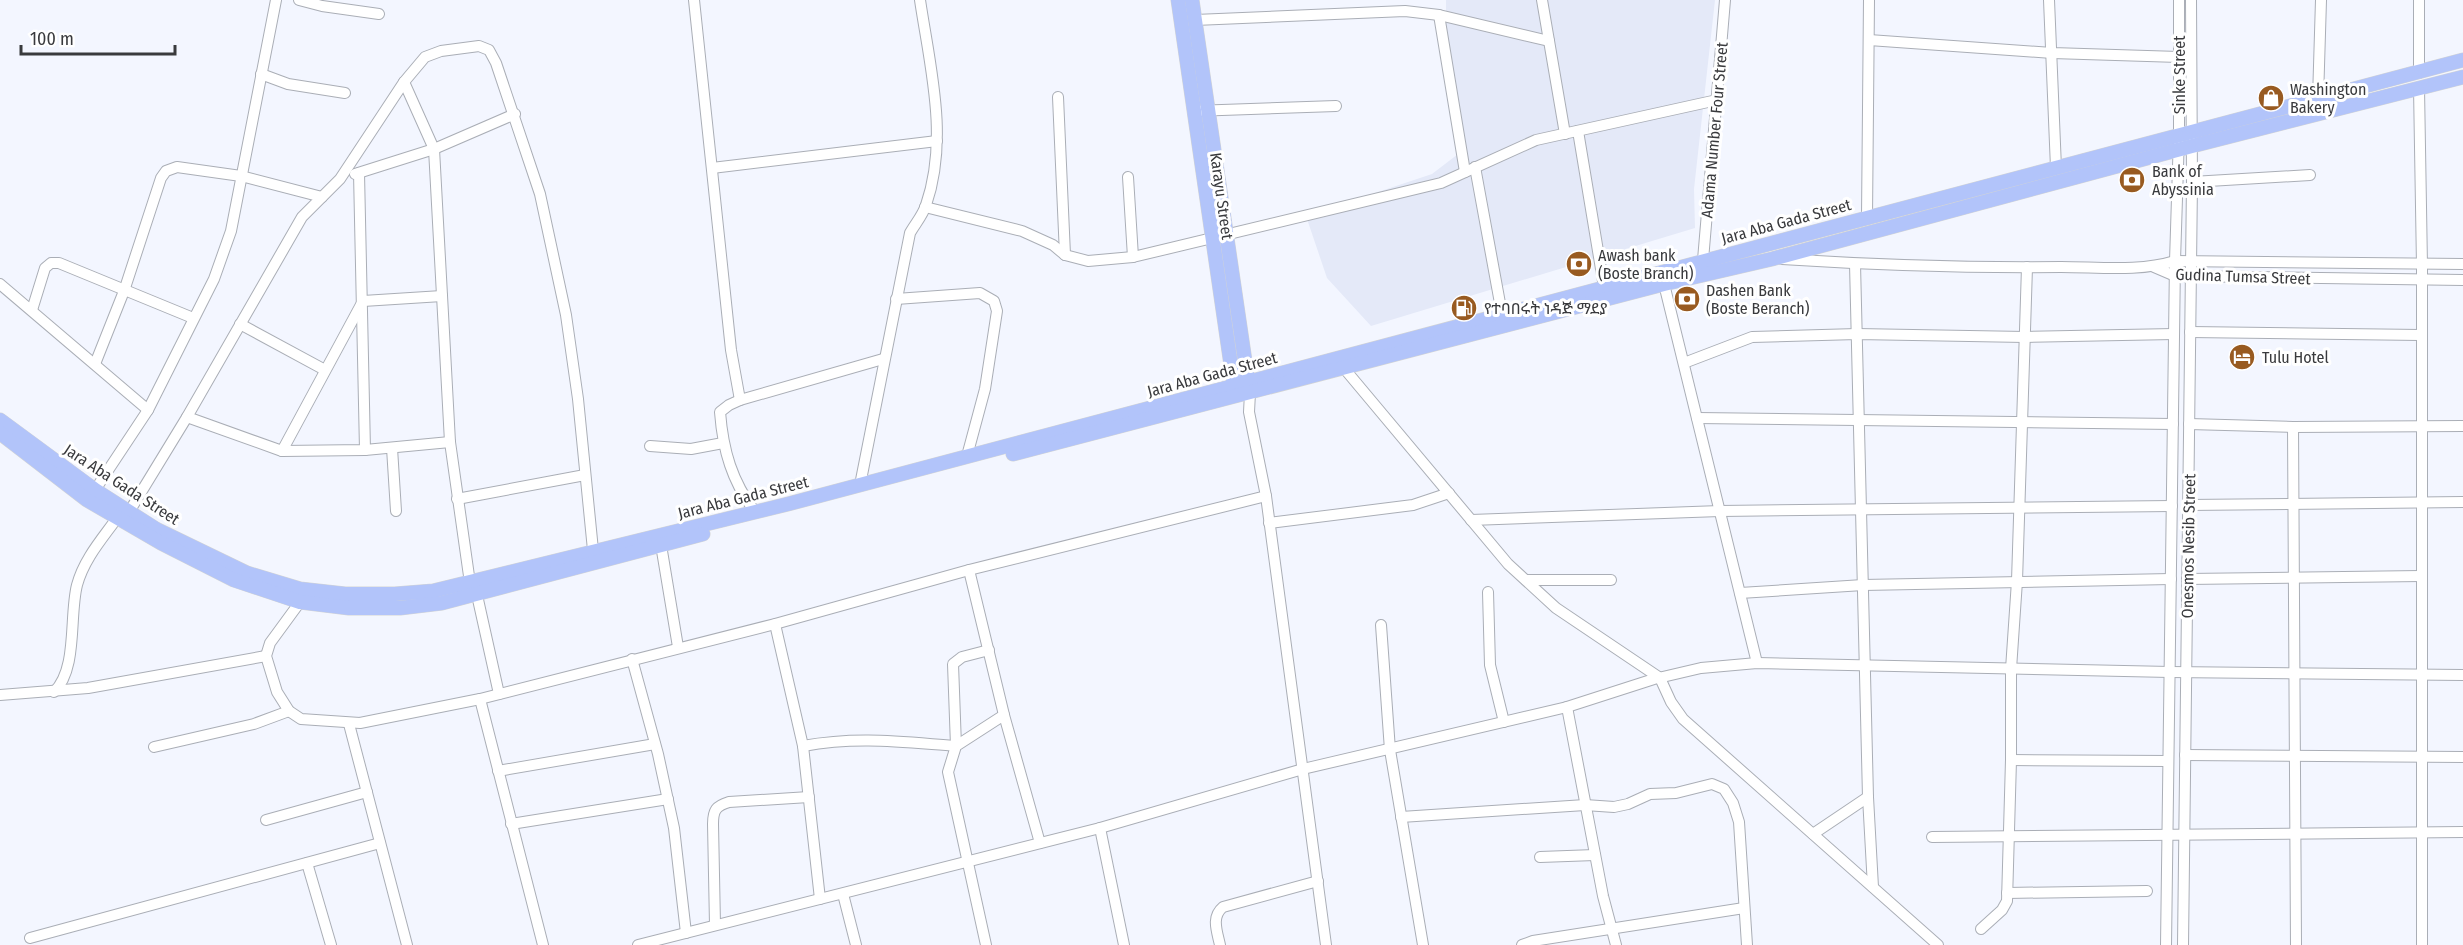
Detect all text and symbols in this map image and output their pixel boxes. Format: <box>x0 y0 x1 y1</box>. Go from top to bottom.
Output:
scale bar <box>21 18 176 56</box>
text: 100 m <box>30 28 74 50</box>
street label: Sinke Street <box>2170 35 2189 114</box>
street label: Adama Number Four Street <box>1697 40 1732 219</box>
place label: Washington Bakery <box>2290 80 2366 117</box>
shop icon: Washington Bakery <box>2256 83 2286 113</box>
street label: Karayu Street <box>1206 151 1237 241</box>
place label: Bank of Abyssinia <box>2152 162 2214 199</box>
bank icon: Bank of Abyssinia <box>2117 165 2147 195</box>
street label: Jara Aba Gada Street <box>1719 195 1854 248</box>
place label: Awash bank (Boste Branch) <box>1598 246 1694 283</box>
bank icon: Awash bank (Boste Branch) <box>1564 249 1594 279</box>
street label: Gudina Tumsa Street <box>2175 265 2312 288</box>
place label: Dashen Bank (Boste Beranch) <box>1706 281 1810 318</box>
bank icon: Dashen Bank (Boste Beranch) <box>1672 284 1702 314</box>
fuel station icon: የተባበሩት ነዳጅ ማደያ <box>1449 293 1479 323</box>
place label: የተባበሩት ነዳጅ ማደያ <box>1484 299 1608 318</box>
hotel icon: Tulu Hotel <box>2227 342 2257 372</box>
street label: Jara Aba Gada Street <box>1145 348 1280 401</box>
place label: Tulu Hotel <box>2262 348 2329 367</box>
street label: Jara Aba Gada Street <box>60 440 184 529</box>
street label: Jara Aba Gada Street <box>676 472 811 523</box>
street label: Onesmos Nesib Street <box>2178 473 2199 618</box>

